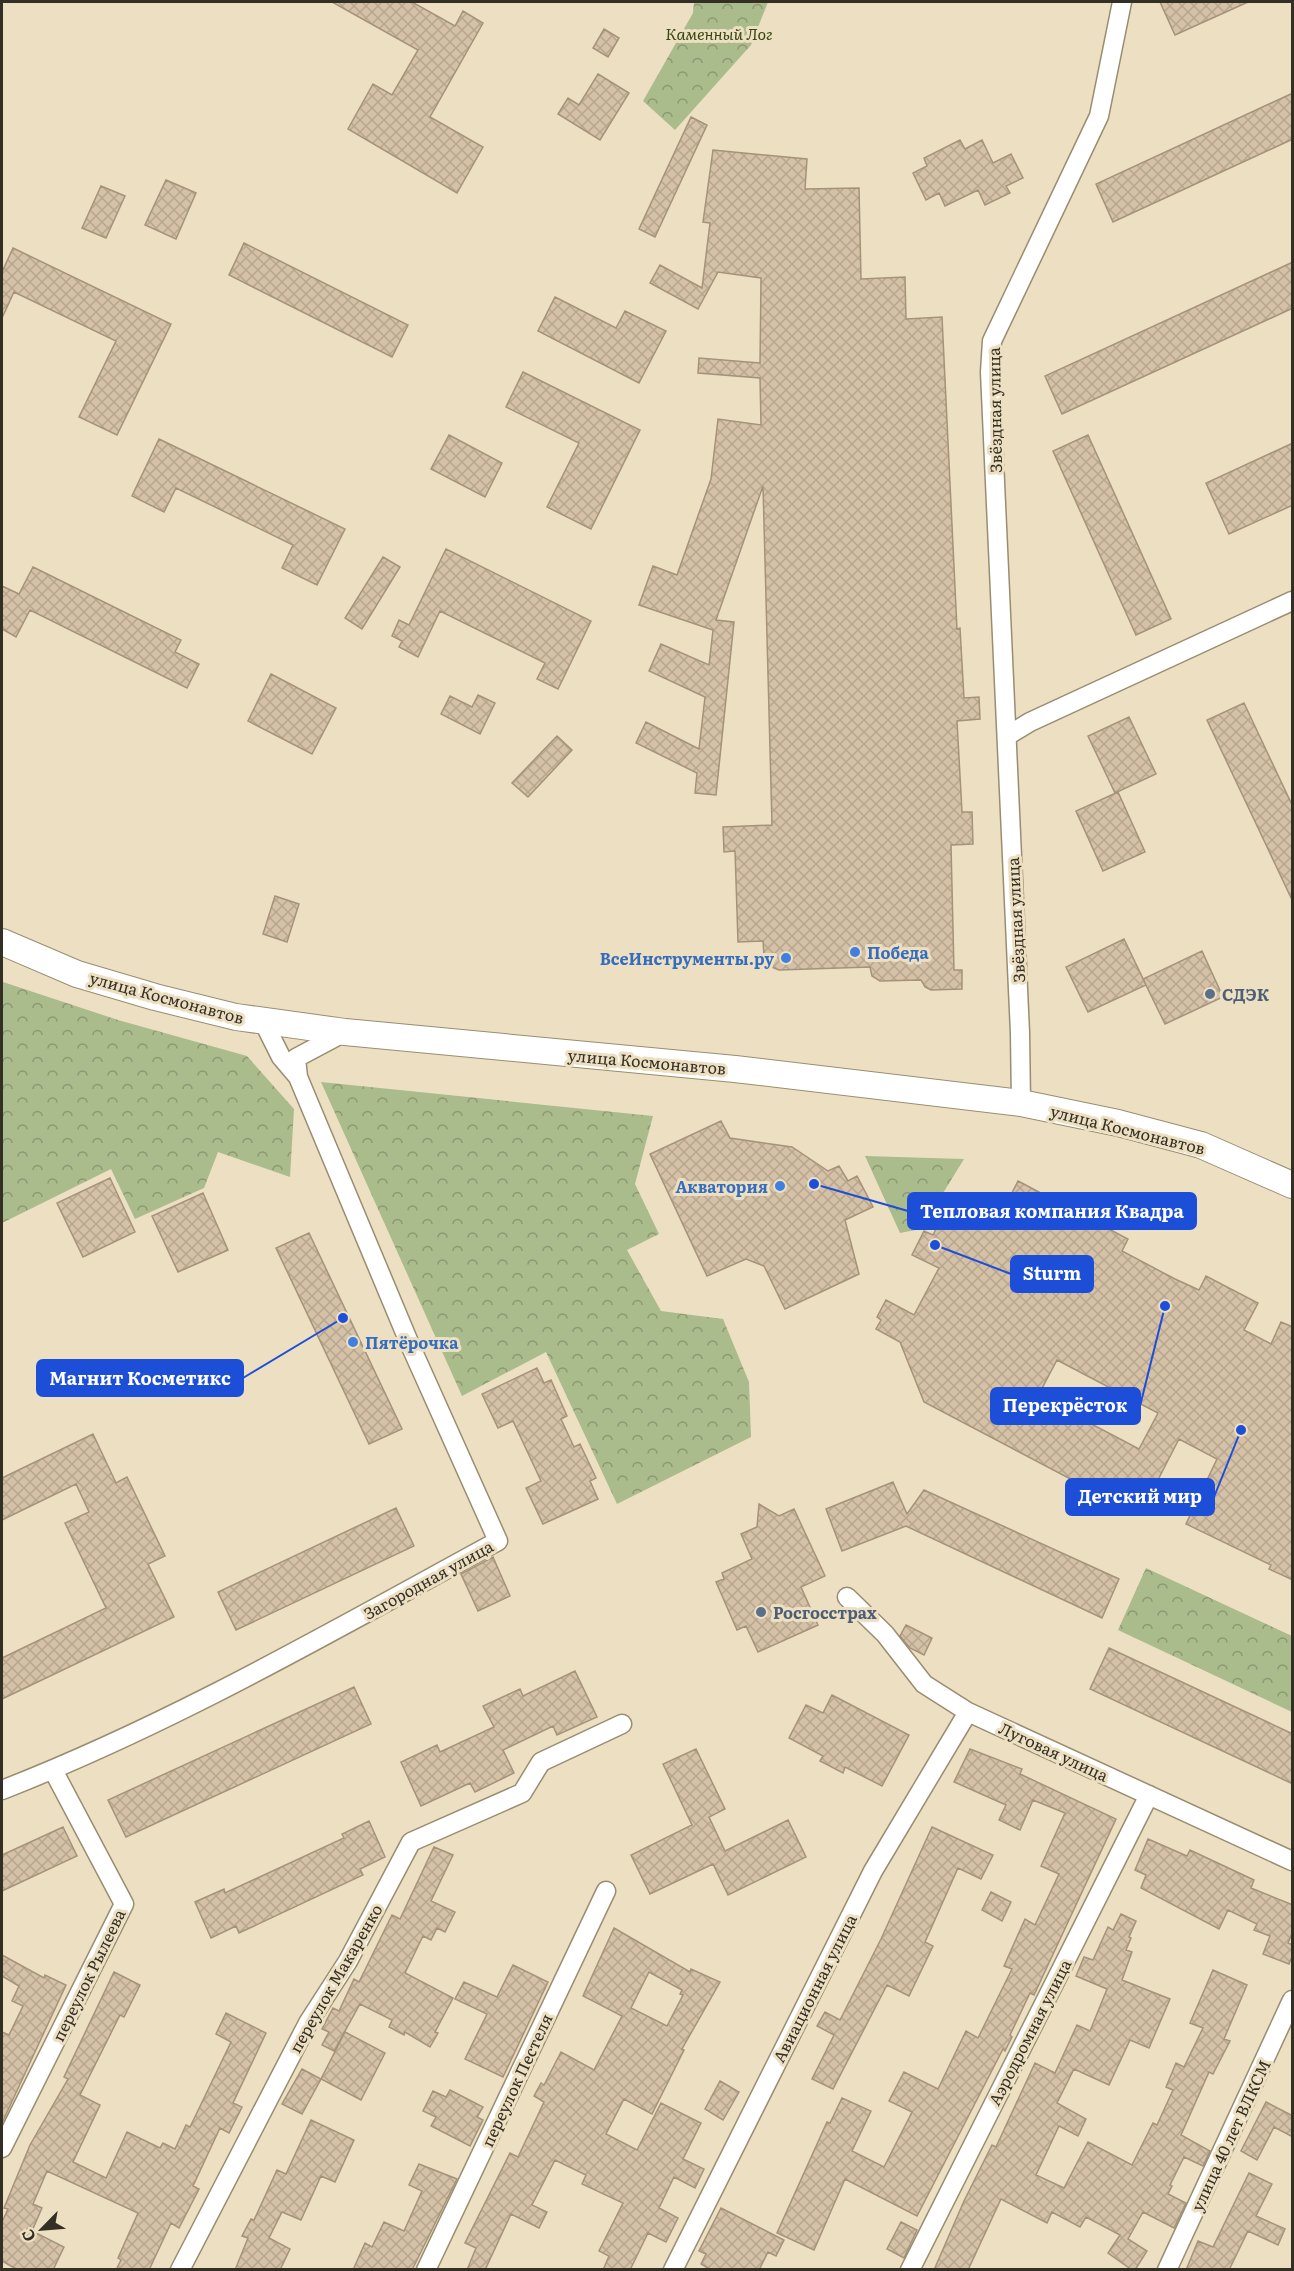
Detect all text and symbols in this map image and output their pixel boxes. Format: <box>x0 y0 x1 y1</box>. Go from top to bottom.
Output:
park label: Каменный Лог <box>665 21 773 45</box>
street label: Звёздная улица <box>981 347 1007 473</box>
street label: Звёздная улица <box>1000 856 1030 983</box>
place label: Победа <box>867 940 929 964</box>
marker: Победа <box>848 945 862 959</box>
place label: ВсеИнструменты.ру <box>600 946 774 970</box>
marker: ВсеИнструменты.ру <box>779 951 793 965</box>
street label: улица Космонавтов <box>87 965 247 1029</box>
place label: СДЭК <box>1222 982 1270 1006</box>
marker: СДЭК <box>1203 987 1217 1001</box>
street label: улица Космонавтов <box>567 1042 727 1080</box>
street label: улица Космонавтов <box>1048 1098 1208 1160</box>
place label: Акватория <box>675 1174 768 1198</box>
marker: Акватория <box>773 1179 787 1193</box>
callout: Тепловая компания Квадра <box>908 1193 1196 1229</box>
text: Тепловая компания Квадра <box>920 1197 1184 1224</box>
callout: Sturm <box>1011 1256 1093 1292</box>
text: Sturm <box>1023 1259 1081 1286</box>
place label: Пятёрочка <box>365 1330 459 1354</box>
marker: Пятёрочка <box>346 1335 360 1349</box>
callout: Магнит Косметикс <box>37 1360 243 1396</box>
text: Магнит Косметикс <box>49 1364 231 1391</box>
callout: Перекрёсток <box>991 1388 1140 1424</box>
text: Перекрёсток <box>1002 1391 1128 1418</box>
callout: Детский мир <box>1066 1479 1214 1515</box>
text: Детский мир <box>1078 1482 1202 1509</box>
street label: Загородная улица <box>359 1533 498 1625</box>
place label: Росгосстрах <box>773 1600 877 1624</box>
marker: Росгосстрах <box>754 1605 768 1619</box>
street label: Луговая улица <box>995 1715 1113 1787</box>
street label: переулок Макаренко <box>282 1899 388 2057</box>
street label: переулок Рылеева <box>45 1904 131 2045</box>
street label: Авиационная улица <box>766 1909 862 2066</box>
street label: Аэродромная улица <box>982 1954 1076 2109</box>
street label: переулок Пестеля <box>475 2009 557 2151</box>
street label: улица 40 лет ВЛКСМ <box>1184 2055 1276 2215</box>
north arrow <box>12 2199 72 2259</box>
text: С <box>14 2226 41 2246</box>

